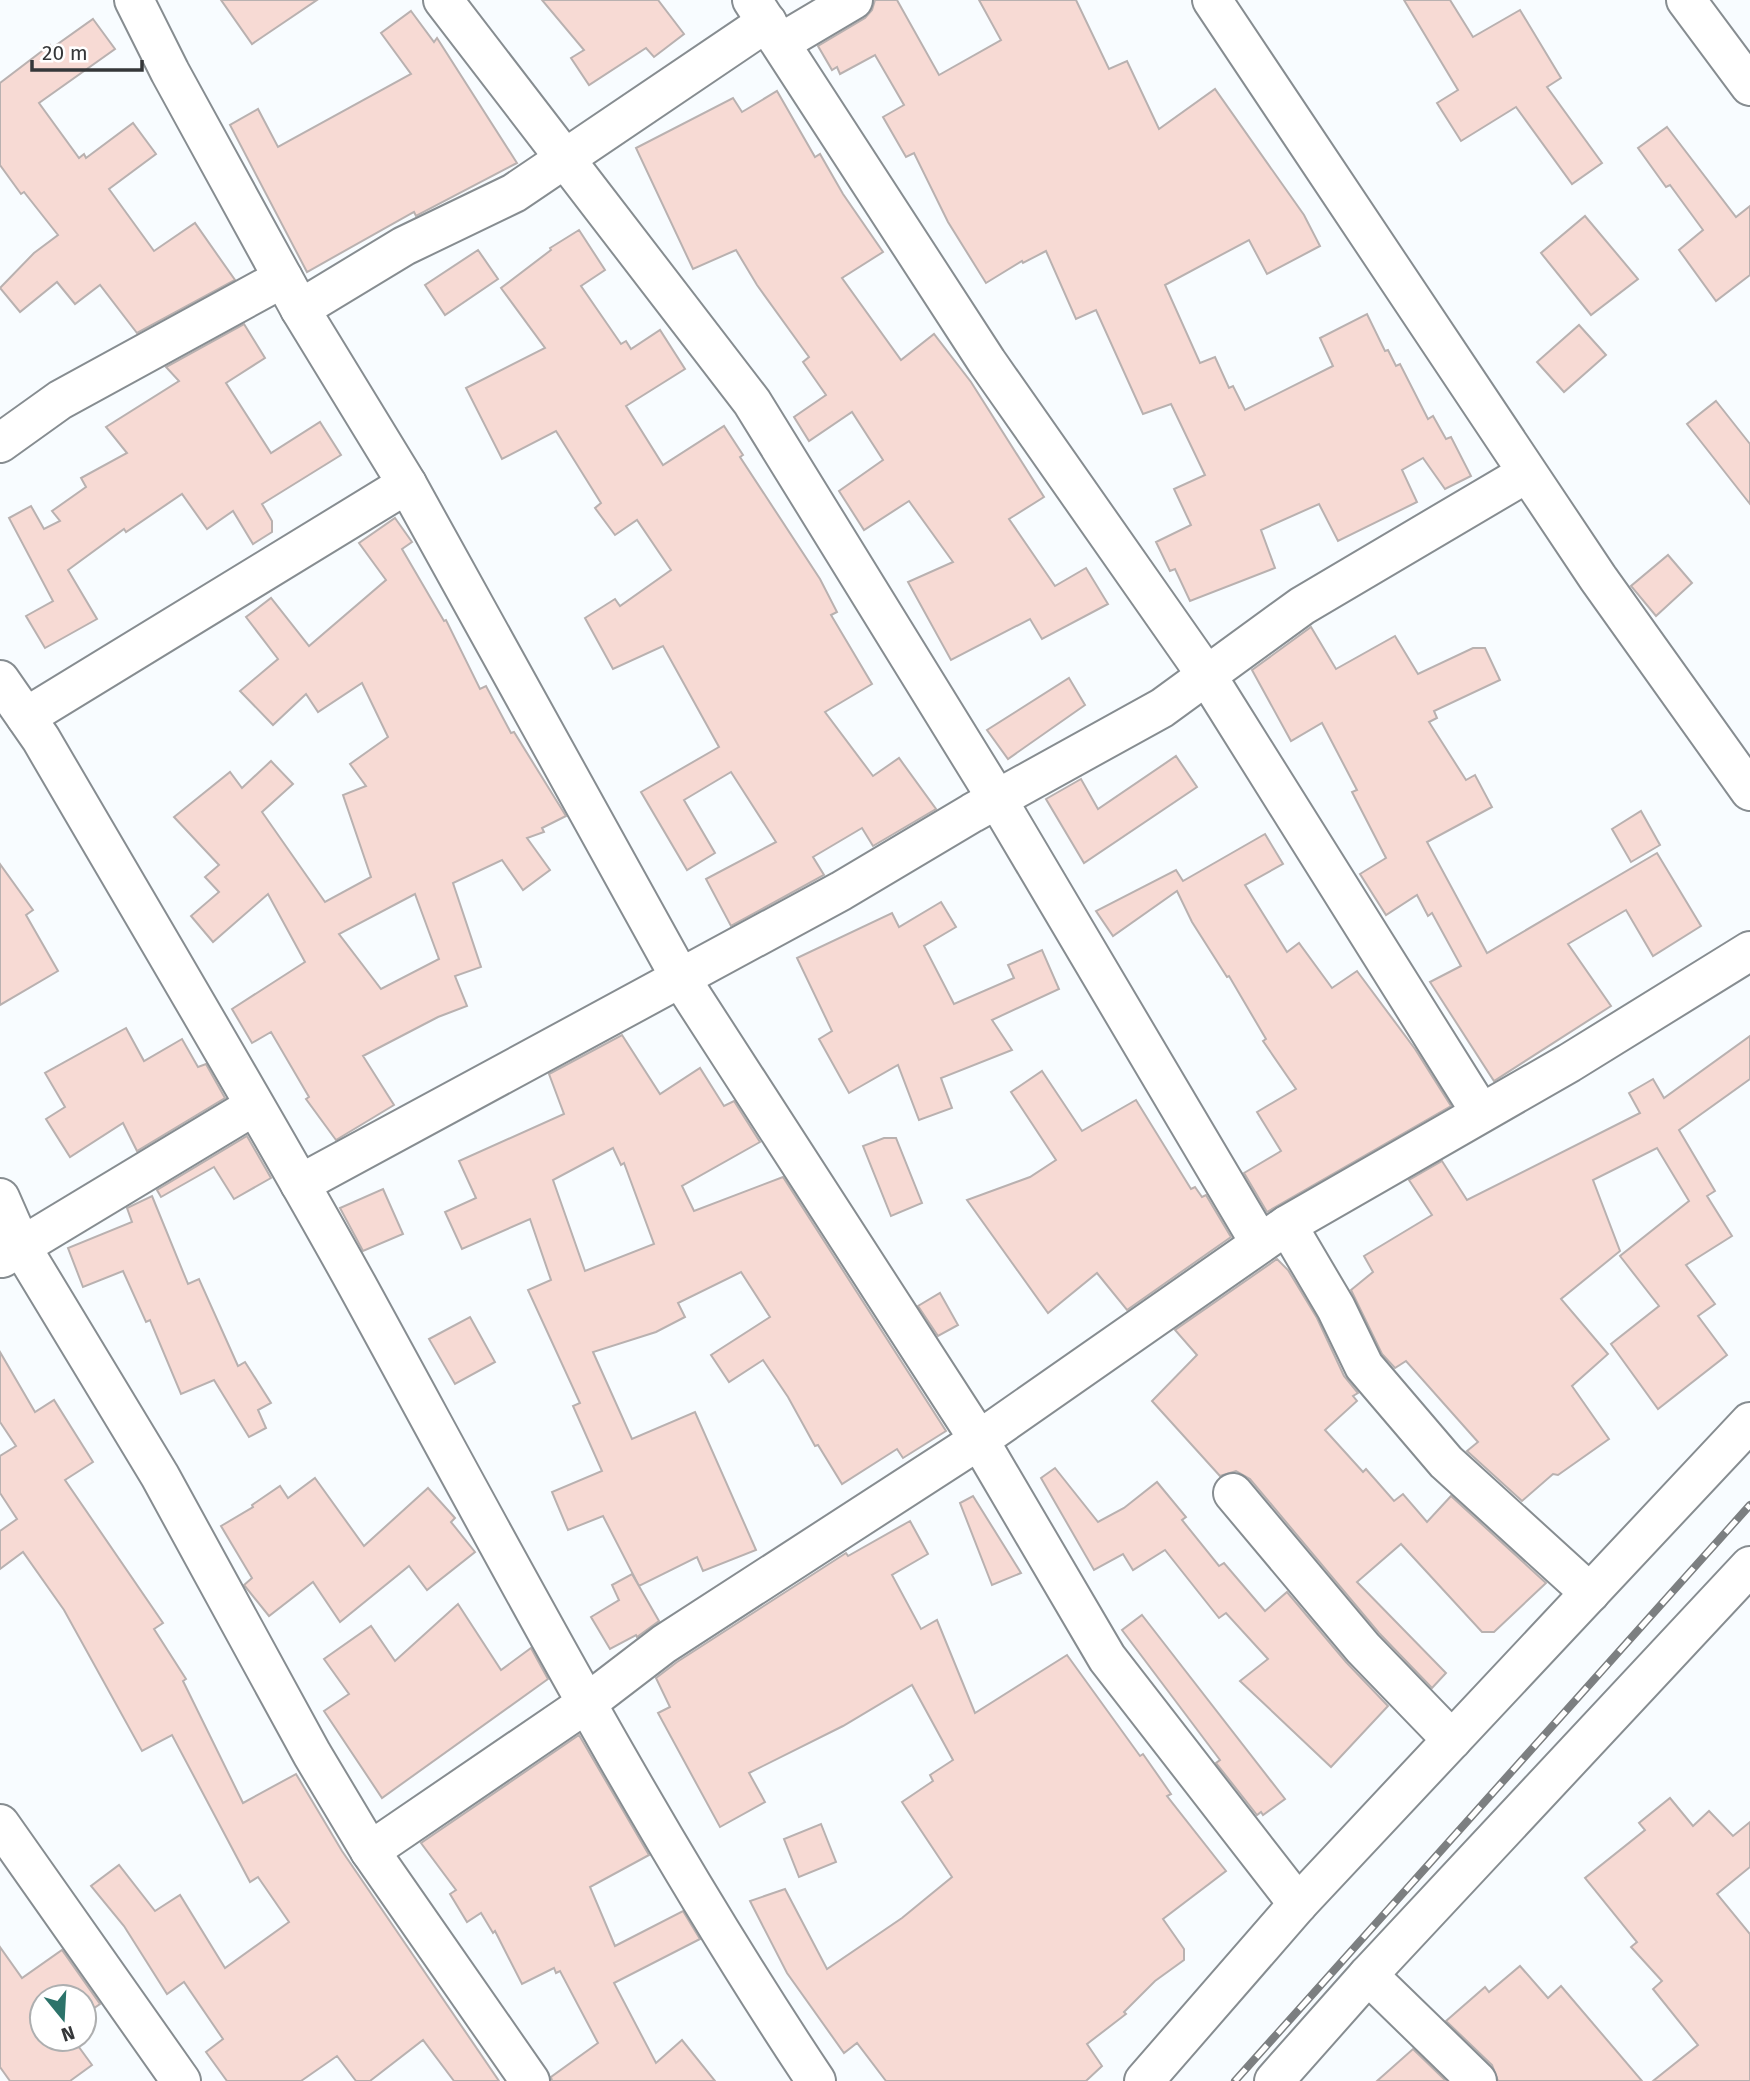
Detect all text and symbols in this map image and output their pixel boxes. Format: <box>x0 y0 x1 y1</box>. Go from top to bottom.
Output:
scale bar <box>32 28 142 72</box>
text: 20 m <box>42 40 88 66</box>
north arrow <box>28 1983 98 2053</box>
text: N <box>59 2021 78 2047</box>

